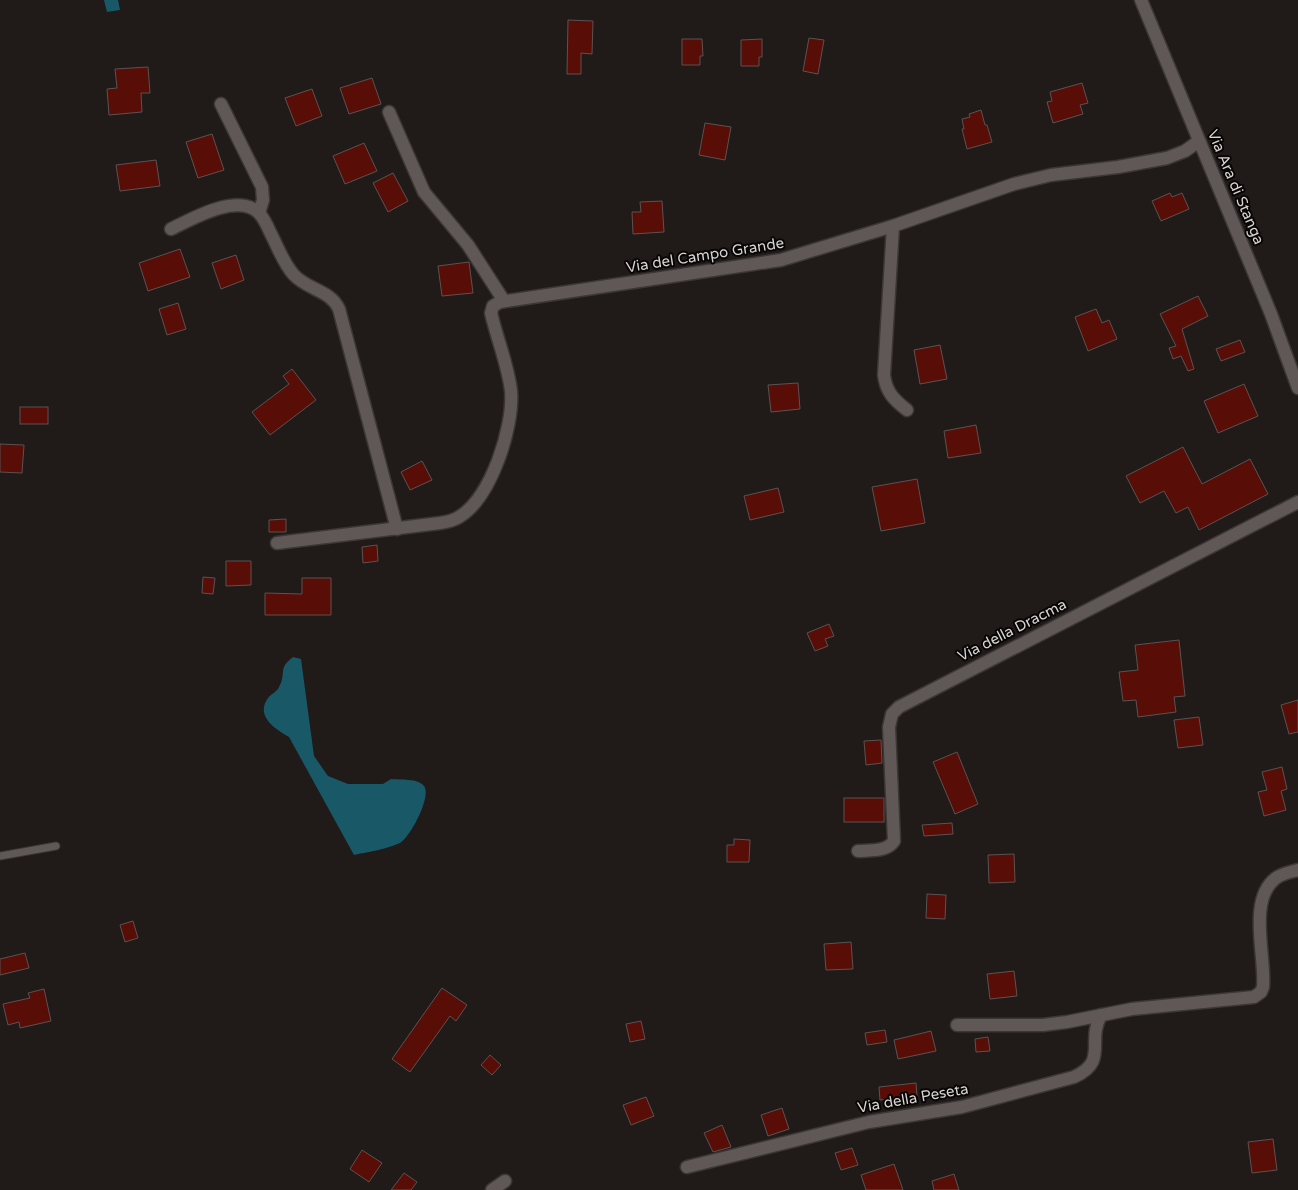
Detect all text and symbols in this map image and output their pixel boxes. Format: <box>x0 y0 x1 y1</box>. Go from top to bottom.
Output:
street label: Via Ara di Stanga <box>1204 127 1268 247</box>
street label: Via del Campo Grande <box>625 234 785 276</box>
street label: Via della Dracma <box>955 595 1069 665</box>
street label: Via della Peseta <box>856 1079 970 1117</box>

